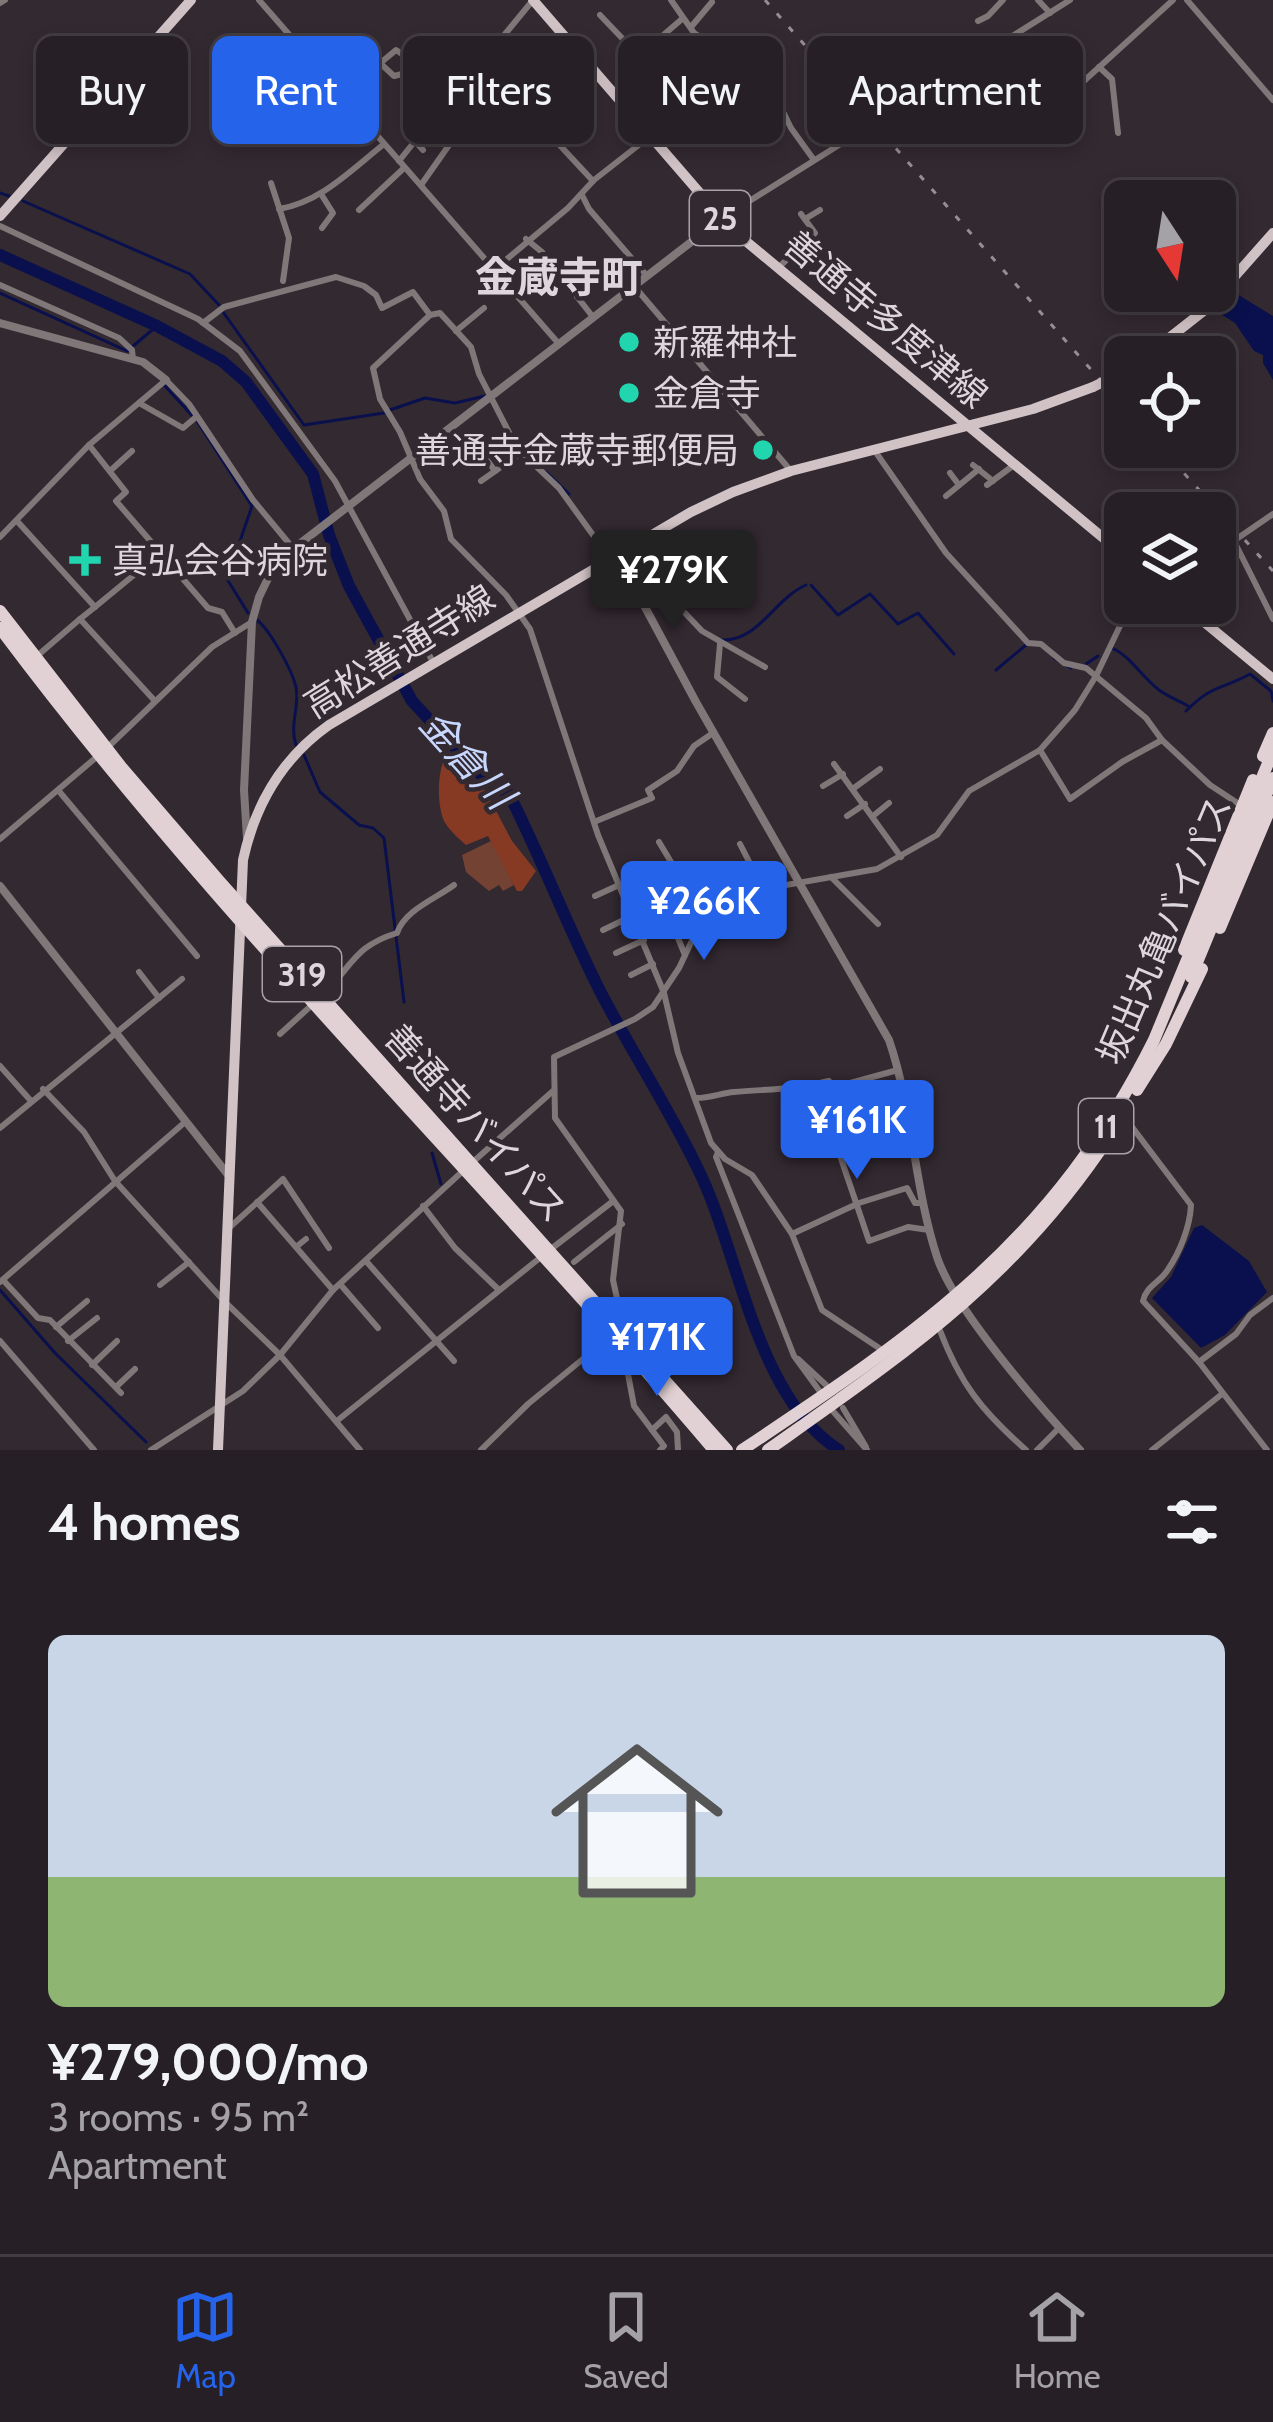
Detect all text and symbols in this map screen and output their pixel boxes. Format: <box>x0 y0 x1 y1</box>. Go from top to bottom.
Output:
chip: Buy <box>36 36 188 144</box>
chip: Rent <box>212 36 379 144</box>
chip: Filters <box>403 36 594 144</box>
chip: New <box>618 36 783 144</box>
chip: Apartment <box>807 36 1083 144</box>
north arrow <box>1104 180 1236 312</box>
map controls <box>1104 180 1236 624</box>
road number: 25 <box>690 191 750 245</box>
street label: 善通寺多度津線 <box>775 221 997 417</box>
district label: 金蔵寺町 <box>475 251 643 303</box>
place label: 新羅神社 <box>653 320 797 364</box>
marker: 新羅神社 <box>616 329 642 355</box>
button: locate <box>1104 336 1236 468</box>
place label: 金倉寺 <box>653 371 761 415</box>
marker: 金倉寺 <box>616 380 642 406</box>
place label: 善通寺金蔵寺郵便局 <box>415 428 739 472</box>
marker: 善通寺金蔵寺郵便局 <box>750 437 776 463</box>
button: layers <box>1104 492 1236 624</box>
pin: ¥279K <box>589 530 757 632</box>
place label: 真弘会谷病院 <box>112 538 328 582</box>
marker: 真弘会谷病院 <box>69 544 101 576</box>
text: ¥279K <box>618 545 728 593</box>
street label: 高松善通寺線 <box>296 575 502 727</box>
water label: 金倉川 <box>410 699 527 821</box>
street label: 坂出丸亀バイパス <box>1088 789 1240 1071</box>
pin: ¥266K <box>620 861 788 963</box>
text: ¥266K <box>648 876 760 924</box>
road number: 319 <box>263 947 341 1001</box>
street label: 善通寺バイパス <box>376 1015 576 1231</box>
pin: ¥161K <box>773 1080 941 1182</box>
text: ¥161K <box>808 1095 906 1143</box>
road number: 11 <box>1079 1099 1133 1153</box>
pin: ¥171K <box>573 1297 741 1399</box>
text: ¥171K <box>609 1312 705 1360</box>
icon: filters <box>1159 1489 1225 1555</box>
text: 4 homes <box>48 1491 240 1553</box>
icon: home <box>529 1713 745 1929</box>
text: ¥279,000/mo <box>48 2031 369 2093</box>
text: 3 rooms · 95 m² <box>48 2093 309 2141</box>
text: Apartment <box>48 2141 227 2189</box>
tab: Map <box>172 2284 238 2396</box>
tab: Saved <box>583 2284 669 2396</box>
tab: Home <box>1014 2284 1101 2396</box>

